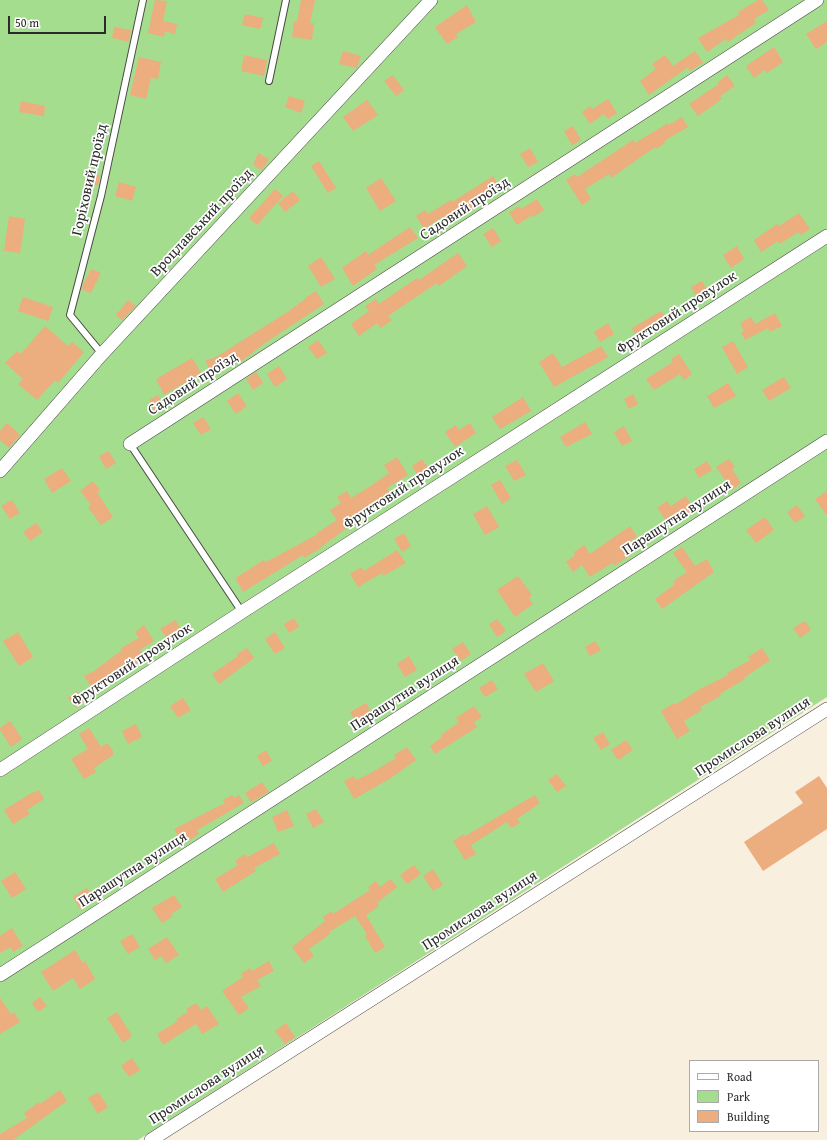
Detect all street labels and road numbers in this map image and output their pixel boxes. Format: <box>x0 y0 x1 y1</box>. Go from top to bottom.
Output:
street label: Горіховий проїзд <box>68 122 112 238</box>
street label: Вроцлавський проїзд <box>147 165 257 281</box>
street label: Садовий проїзд <box>417 173 513 245</box>
street label: Фруктовий провулок <box>614 267 740 359</box>
street label: Садовий проїзд <box>145 348 241 420</box>
street label: Фруктовий провулок <box>341 442 467 534</box>
street label: Парашутна вулиця <box>619 476 735 560</box>
street label: Фруктовий провулок <box>69 619 195 711</box>
street label: Парашутна вулиця <box>347 652 463 736</box>
street label: Промислова вулиця <box>692 693 814 781</box>
street label: Парашутна вулиця <box>75 828 191 912</box>
street label: Промислова вулиця <box>419 867 541 955</box>
street label: Промислова вулиця <box>146 1041 268 1129</box>

